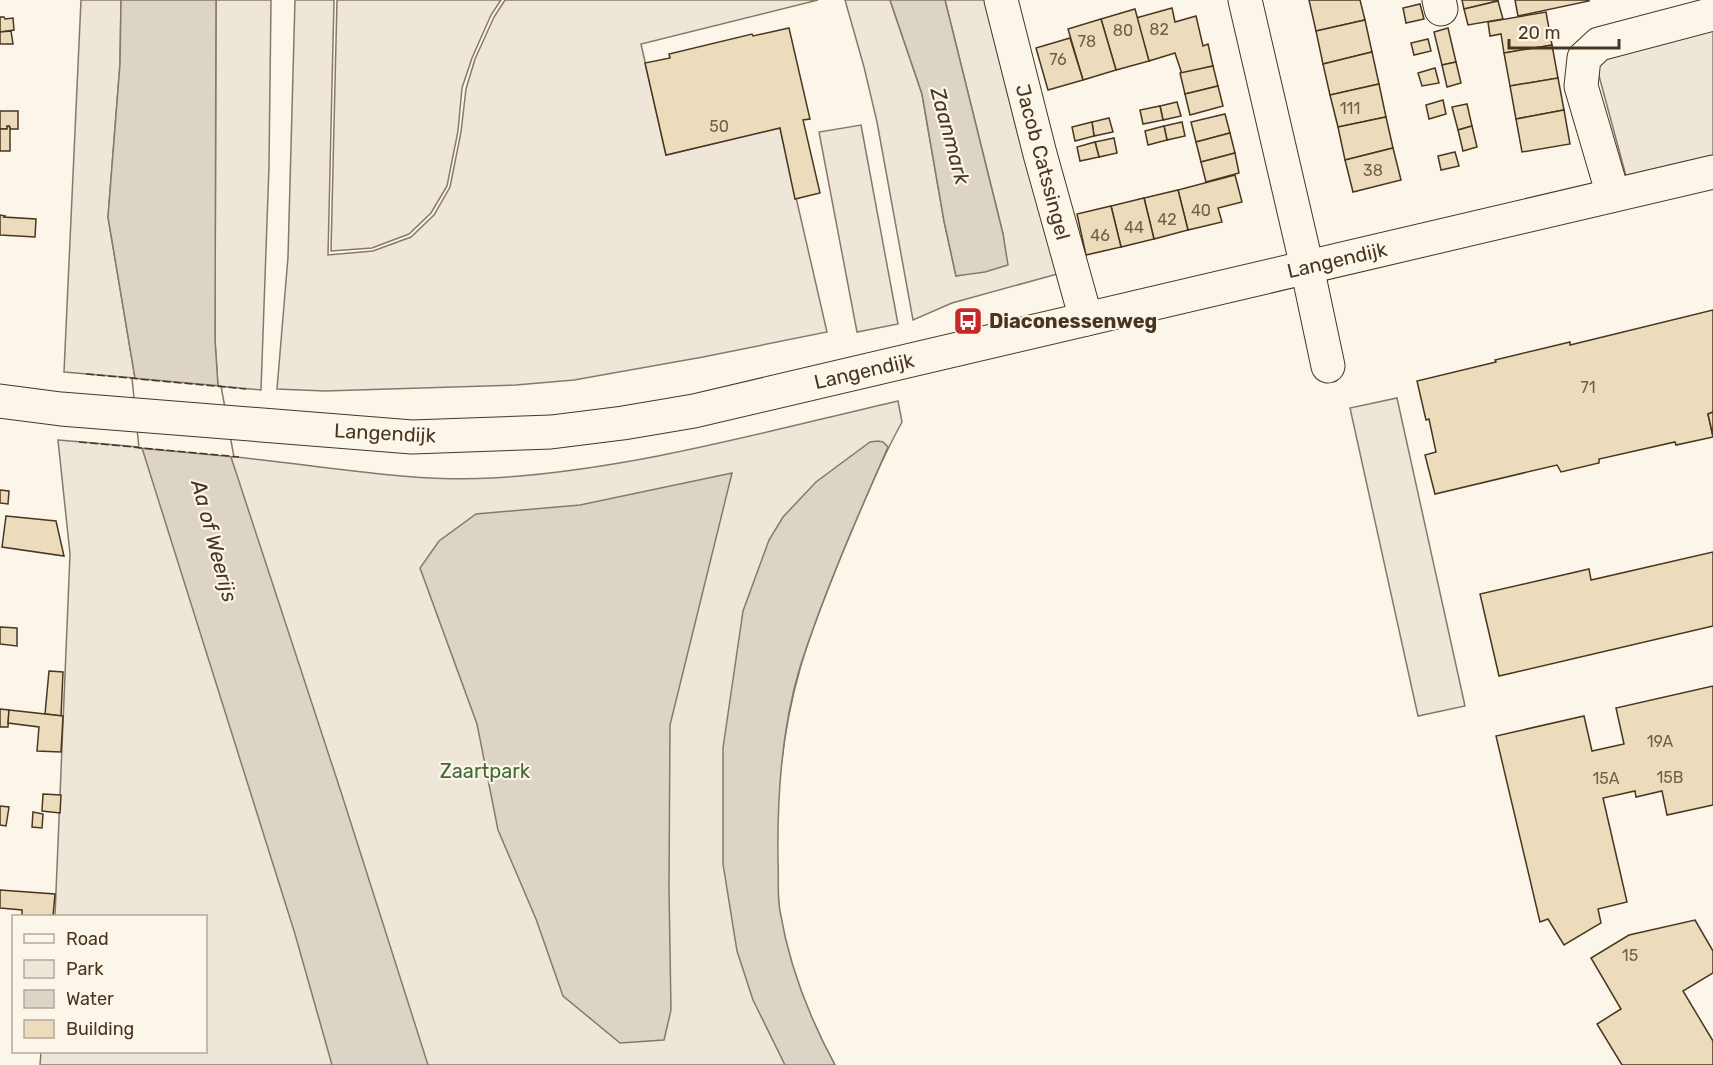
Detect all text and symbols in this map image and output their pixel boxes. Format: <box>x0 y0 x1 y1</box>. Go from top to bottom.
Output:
scale bar <box>1509 12 1618 50</box>
house number: 82 <box>1149 20 1169 39</box>
house number: 80 <box>1113 21 1133 40</box>
text: 20 m <box>1518 22 1560 44</box>
house number: 78 <box>1078 32 1096 51</box>
house number: 76 <box>1049 50 1067 69</box>
street label: Jacob Catssingel <box>1011 81 1075 243</box>
water label: Zaanmark <box>925 84 976 188</box>
house number: 111 <box>1340 99 1360 118</box>
house number: 50 <box>709 117 729 136</box>
house number: 38 <box>1363 161 1383 180</box>
house number: 40 <box>1191 201 1211 220</box>
house number: 42 <box>1157 210 1177 229</box>
house number: 44 <box>1124 218 1144 237</box>
house number: 46 <box>1090 226 1110 245</box>
street label: Langendijk <box>1285 237 1390 283</box>
bus stop icon: Diaconessenweg <box>952 305 984 337</box>
place label: Diaconessenweg <box>989 309 1157 333</box>
street label: Langendijk <box>812 348 917 394</box>
house number: 71 <box>1580 378 1596 397</box>
street label: Langendijk <box>334 418 437 448</box>
water label: Aa of Weerijs <box>186 476 243 605</box>
house number: 19A <box>1647 732 1674 751</box>
park label: Zaartpark <box>440 759 531 783</box>
house number: 15B <box>1656 768 1684 787</box>
house number: 15A <box>1592 769 1620 788</box>
legend <box>12 915 207 1053</box>
text: Road <box>66 928 109 950</box>
house number: 15 <box>1622 946 1638 965</box>
text: Park <box>66 958 104 980</box>
text: Water <box>66 988 114 1010</box>
text: Building <box>66 1018 134 1040</box>

